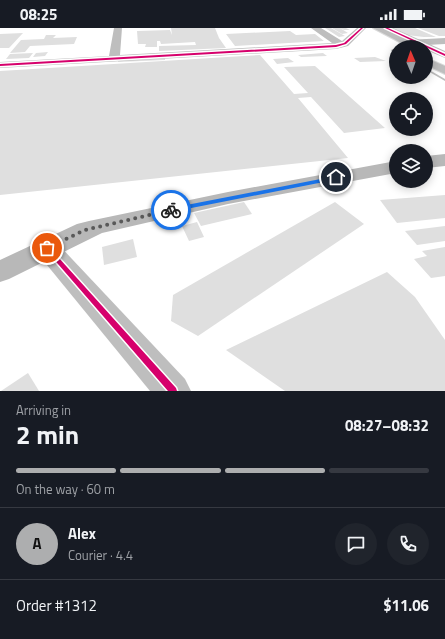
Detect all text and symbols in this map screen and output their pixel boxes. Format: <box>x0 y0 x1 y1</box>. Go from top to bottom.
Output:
text: 08:25 <box>20 3 57 26</box>
north arrow <box>389 40 433 84</box>
map controls <box>389 40 433 188</box>
button: locate <box>389 92 433 136</box>
button: layers <box>389 144 433 188</box>
pin <box>319 160 353 194</box>
icon: home <box>325 166 347 188</box>
courier <box>151 190 191 230</box>
icon: bike <box>160 199 182 221</box>
pin <box>30 231 64 265</box>
icon: bag <box>36 237 58 259</box>
text: Arriving in <box>16 400 71 420</box>
text: 08:27–08:32 <box>345 414 429 437</box>
text: 2 min <box>16 415 79 454</box>
text: On the way · 60 m <box>16 479 115 499</box>
text: Alex <box>68 522 96 545</box>
button: chat <box>335 523 377 565</box>
button: phone <box>387 523 429 565</box>
text: A <box>32 532 42 555</box>
text: Courier · 4.4 <box>68 545 133 565</box>
text: Order #1312 <box>16 594 97 617</box>
text: $11.06 <box>383 594 429 617</box>

